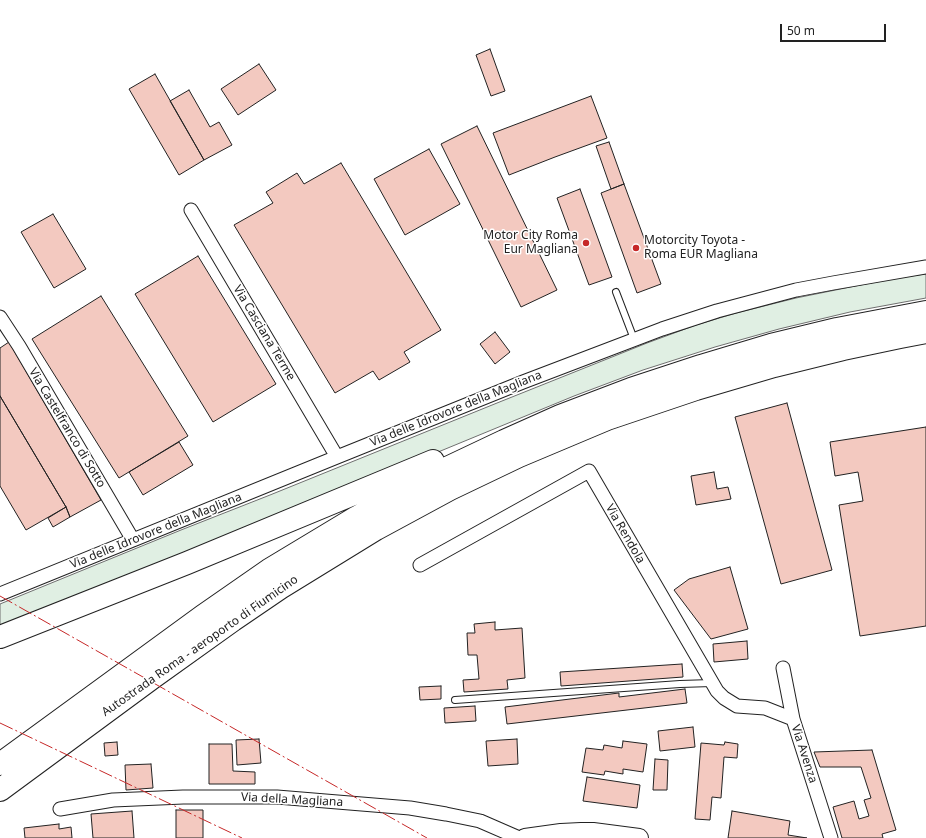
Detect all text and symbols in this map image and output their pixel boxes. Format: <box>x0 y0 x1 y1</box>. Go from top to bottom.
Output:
scale bar <box>782 16 888 42</box>
text: 50 m <box>787 22 815 39</box>
place label: Motor City Roma Eur Magliana <box>483 229 578 257</box>
place label: Motorcity Toyota - Roma EUR Magliana <box>644 234 758 262</box>
marker: Motor City Roma Eur Magliana <box>581 238 591 248</box>
marker: Motorcity Toyota - Roma EUR Magliana <box>631 243 641 253</box>
street label: Via Casciana Terme <box>230 283 298 383</box>
street label: Via Castelfranco di Sotto <box>26 366 108 490</box>
street label: Via delle Idrovore della Magliana <box>368 368 544 450</box>
street label: Via delle Idrovore della Magliana <box>68 490 244 572</box>
street label: Via Rendola <box>602 502 648 566</box>
street label: Autostrada Roma - aeroporto di Fiumicino <box>99 572 301 720</box>
street label: Via Avenza <box>788 723 820 785</box>
street label: Via della Magliana <box>240 790 344 810</box>

